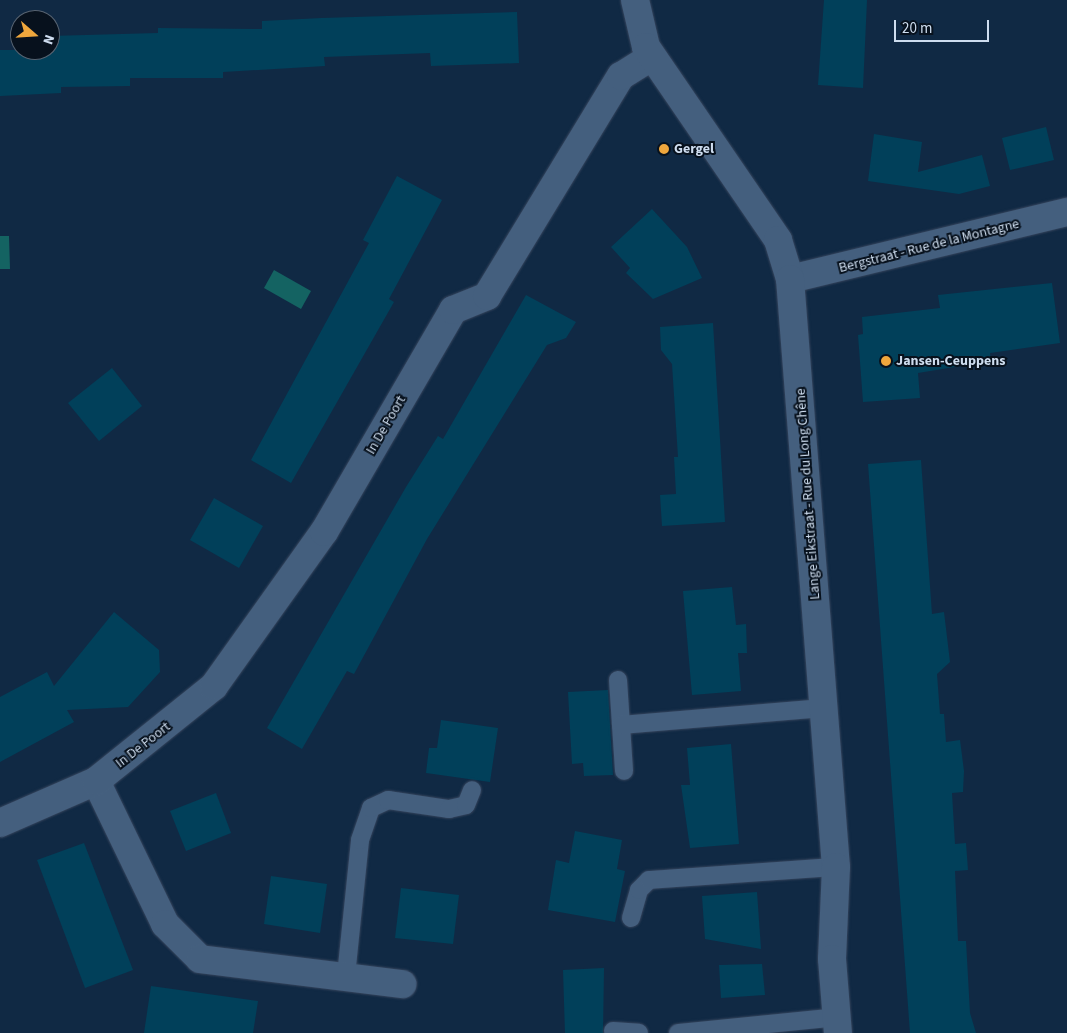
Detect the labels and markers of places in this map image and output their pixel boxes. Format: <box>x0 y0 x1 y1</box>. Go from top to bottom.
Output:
place label: Gergel <box>674 141 714 157</box>
marker: Gergel <box>658 143 670 155</box>
place label: Jansen-Ceuppens <box>896 353 1005 369</box>
marker: Jansen-Ceuppens <box>880 355 892 367</box>

